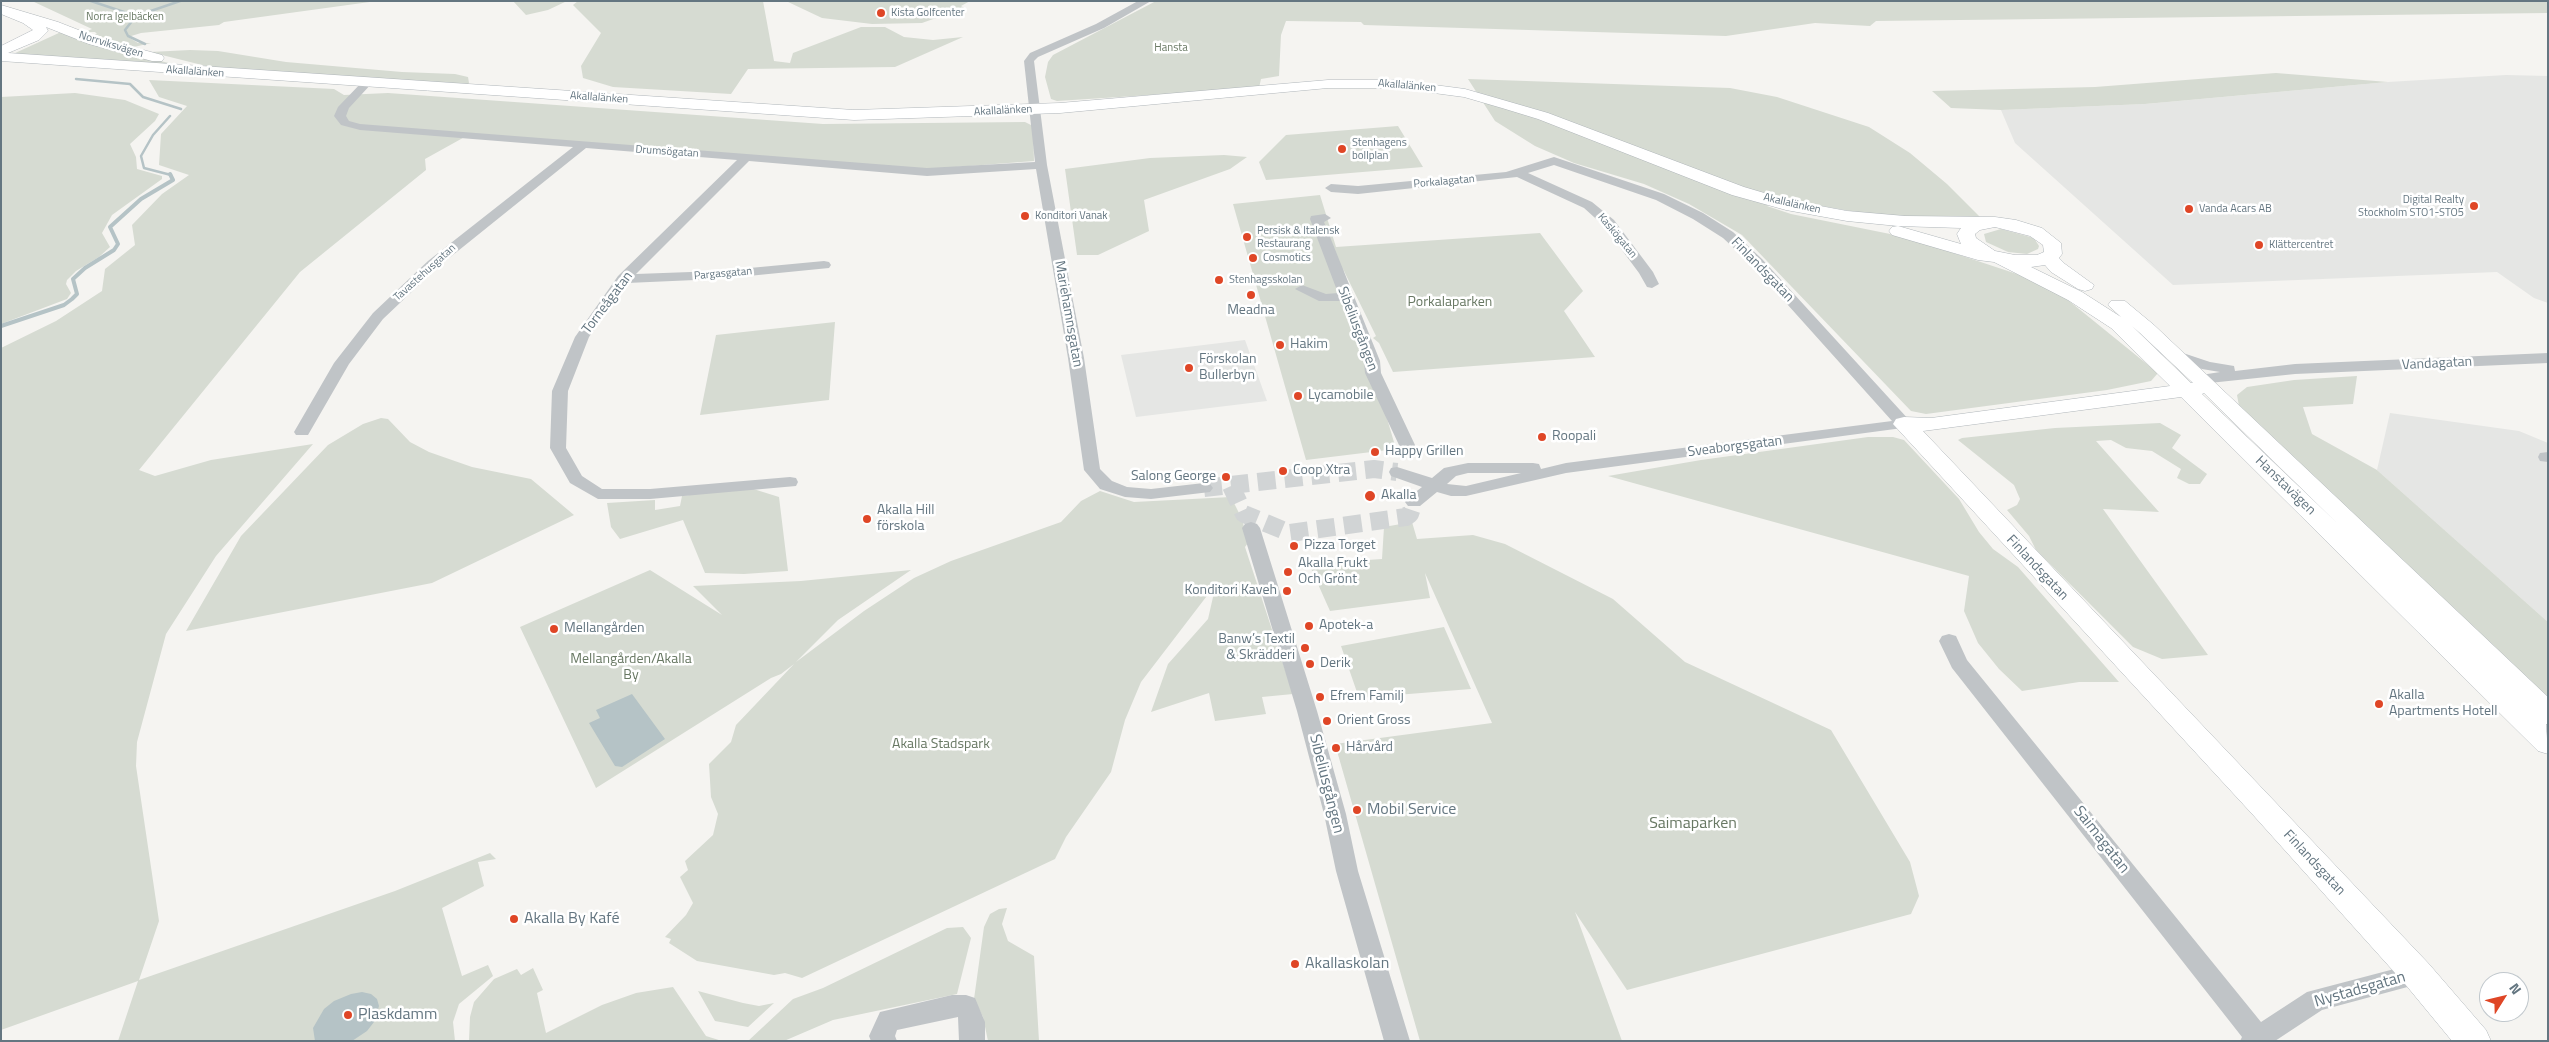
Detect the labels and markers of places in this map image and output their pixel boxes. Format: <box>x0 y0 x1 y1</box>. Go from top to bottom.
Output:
place label: Kista Golfcenter <box>891 6 965 20</box>
marker: Kista Golfcenter <box>875 7 887 19</box>
place label: Stenhagens bollplan <box>1352 136 1407 162</box>
marker: Stenhagens bollplan <box>1336 143 1348 155</box>
place label: Digital Realty Stockholm STO1-STO5 <box>2358 193 2464 219</box>
marker: Digital Realty Stockholm STO1-STO5 <box>2468 200 2480 212</box>
place label: Vanda Acars AB <box>2199 202 2272 216</box>
marker: Vanda Acars AB <box>2183 203 2195 215</box>
place label: Konditori Vanak <box>1035 209 1108 223</box>
marker: Konditori Vanak <box>1019 210 1031 222</box>
place label: Persisk & Italensk Restaurang <box>1257 224 1340 250</box>
marker: Persisk & Italensk Restaurang <box>1241 231 1253 243</box>
place label: Klättercentret <box>2269 238 2333 252</box>
marker: Klättercentret <box>2253 239 2265 251</box>
place label: Cosmotics <box>1263 251 1311 265</box>
marker: Cosmotics <box>1247 252 1259 264</box>
place label: Stenhagsskolan <box>1229 273 1302 287</box>
marker: Stenhagsskolan <box>1213 274 1225 286</box>
marker: Meadna <box>1245 289 1257 301</box>
place label: Meadna <box>1227 303 1275 319</box>
place label: Hakim <box>1290 337 1328 353</box>
marker: Hakim <box>1274 339 1286 351</box>
place label: Förskolan Bullerbyn <box>1199 352 1257 384</box>
marker: Förskolan Bullerbyn <box>1183 362 1195 374</box>
place label: Lycamobile <box>1308 388 1374 404</box>
marker: Lycamobile <box>1292 390 1304 402</box>
place label: Roopali <box>1552 429 1596 445</box>
marker: Roopali <box>1536 431 1548 443</box>
place label: Happy Grillen <box>1385 444 1464 460</box>
marker: Happy Grillen <box>1369 446 1381 458</box>
place label: Coop Xtra <box>1293 463 1350 479</box>
marker: Coop Xtra <box>1277 465 1289 477</box>
place label: Salong George <box>1131 469 1216 485</box>
marker: Salong George <box>1220 471 1232 483</box>
place label: Akalla <box>1381 488 1417 504</box>
marker: Akalla <box>1363 489 1377 503</box>
place label: Akalla Hill förskola <box>877 503 935 536</box>
marker: Akalla Hill förskola <box>861 513 873 525</box>
place label: Pizza Torget <box>1304 538 1376 554</box>
marker: Pizza Torget <box>1288 540 1300 552</box>
place label: Akalla Frukt Och Grönt <box>1298 556 1368 588</box>
marker: Akalla Frukt Och Grönt <box>1282 566 1294 578</box>
place label: Konditori Kaveh <box>1184 583 1277 599</box>
marker: Konditori Kaveh <box>1281 585 1293 597</box>
place label: Apotek-a <box>1319 618 1373 634</box>
marker: Apotek-a <box>1303 620 1315 632</box>
place label: Mellangården <box>564 621 645 637</box>
marker: Mellangården <box>548 623 560 635</box>
place label: Banw’s Textil & Skrädderi <box>1218 632 1295 664</box>
marker: Banw’s Textil & Skrädderi <box>1299 642 1311 654</box>
place label: Derik <box>1320 656 1351 672</box>
marker: Derik <box>1304 658 1316 670</box>
place label: Akalla Apartments Hotell <box>2389 688 2497 720</box>
place label: Efrem Familj <box>1330 689 1404 705</box>
marker: Efrem Familj <box>1314 691 1326 703</box>
marker: Akalla Apartments Hotell <box>2373 698 2385 710</box>
place label: Orient Gross <box>1337 713 1410 729</box>
marker: Orient Gross <box>1321 715 1333 727</box>
place label: Hårvård <box>1346 740 1393 756</box>
marker: Hårvård <box>1330 742 1342 754</box>
place label: Mobil Service <box>1367 800 1456 820</box>
marker: Mobil Service <box>1351 804 1363 816</box>
place label: Akalla By Kafé <box>524 909 619 929</box>
marker: Akalla By Kafé <box>508 913 520 925</box>
place label: Akallaskolan <box>1305 954 1389 974</box>
marker: Akallaskolan <box>1289 958 1301 970</box>
place label: Plaskdamm <box>358 1005 437 1025</box>
marker: Plaskdamm <box>342 1009 354 1021</box>

